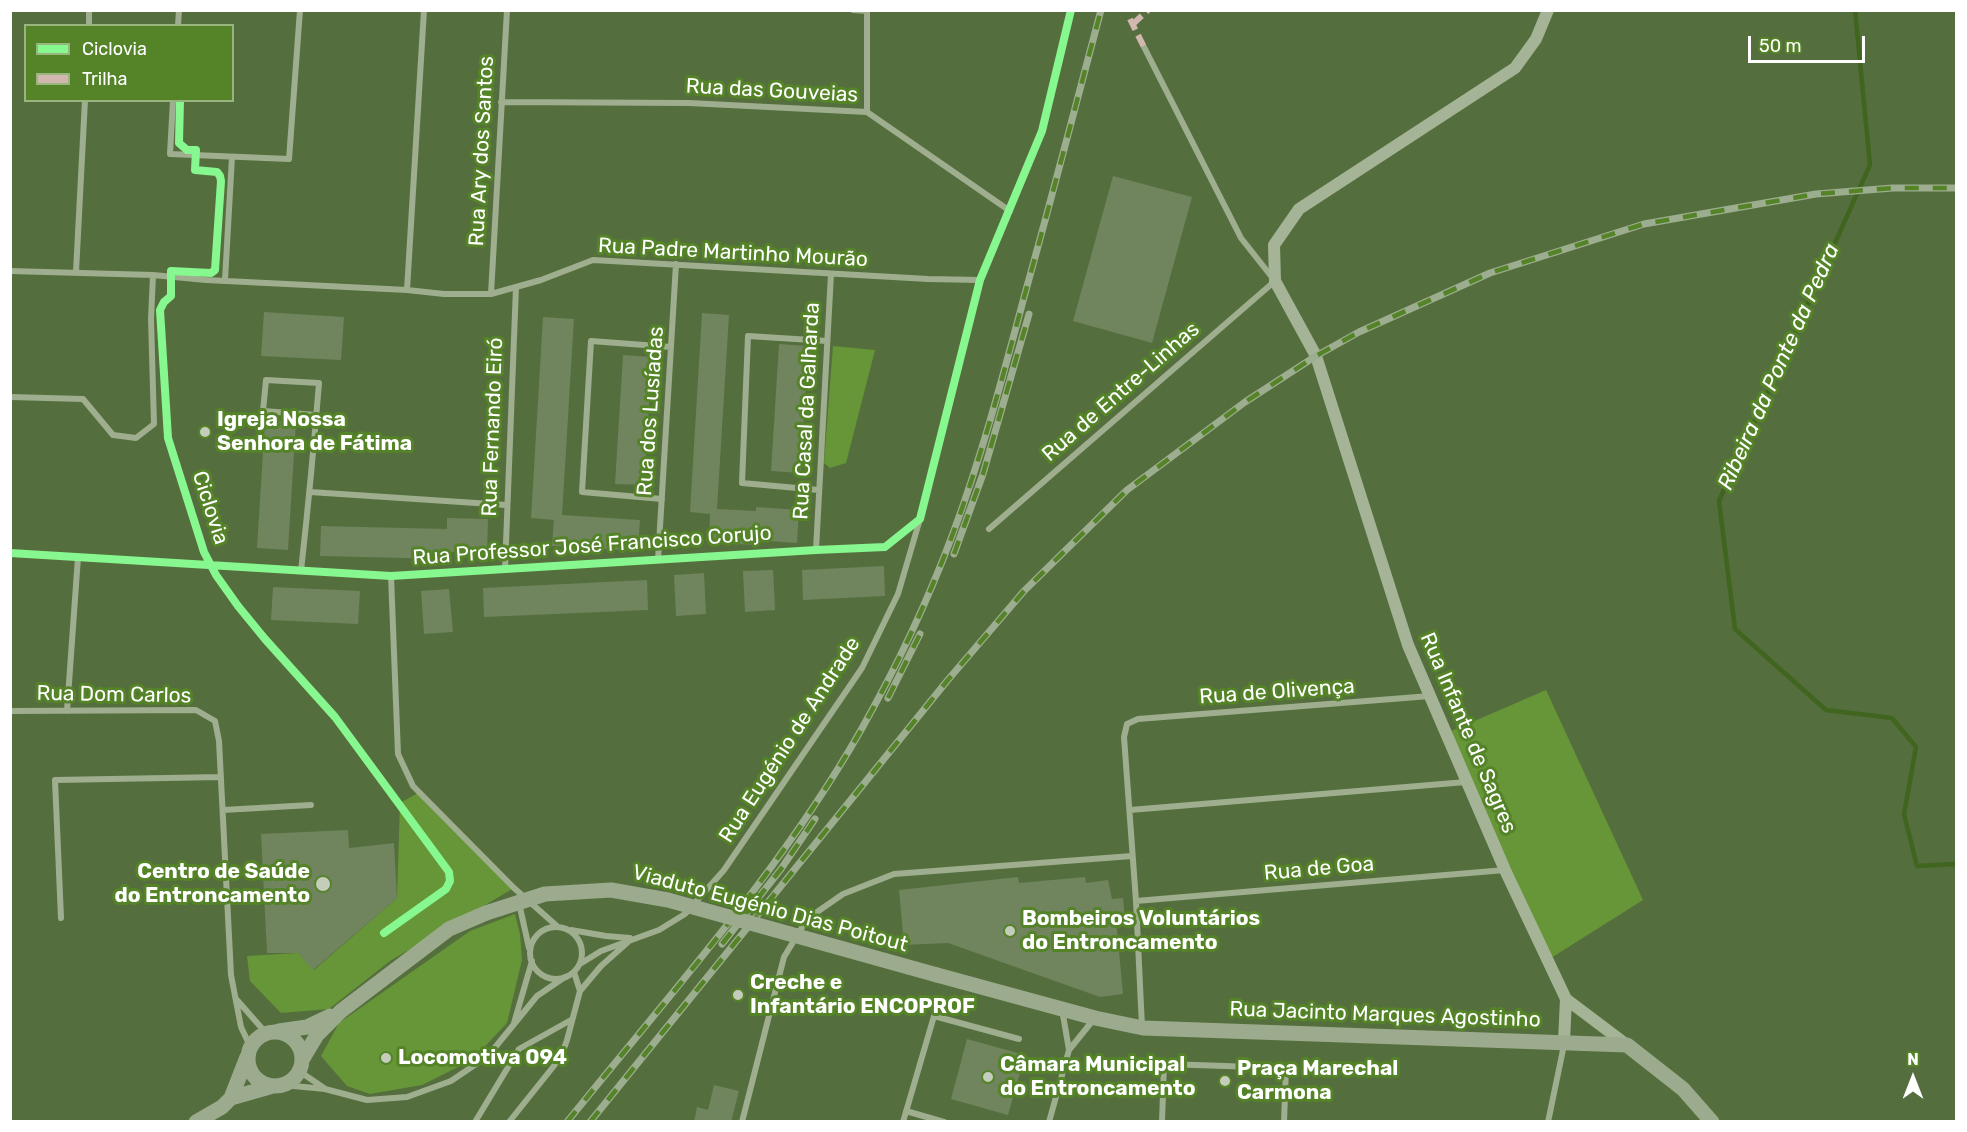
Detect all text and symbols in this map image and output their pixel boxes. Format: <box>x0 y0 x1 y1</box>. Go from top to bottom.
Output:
legend <box>24 24 234 102</box>
scale bar <box>1751 24 1868 62</box>
text: 50 m <box>1759 35 1802 57</box>
text: Ciclovia <box>82 38 147 60</box>
street label: Rua Ary dos Santos <box>464 55 500 247</box>
text: Trilha <box>82 68 127 90</box>
street label: Rua das Gouveias <box>685 74 859 108</box>
street label: Rua Padre Martinho Mourão <box>597 233 869 273</box>
water label: Ribeira da Ponte da Pedra <box>1713 240 1845 494</box>
street label: Rua Casal da Galharda <box>789 302 825 520</box>
street label: Rua de Entre-Linhas <box>1037 317 1205 467</box>
street label: Rua dos Lusíadas <box>633 325 669 497</box>
street label: Rua Fernando Eiró <box>477 337 509 517</box>
place label: Igreja Nossa Senhora de Fátima <box>217 407 412 457</box>
marker: Igreja Nossa Senhora de Fátima <box>198 425 212 439</box>
street label: Ciclovia <box>186 468 234 548</box>
street label: Rua Professor José Francisco Corujo <box>412 521 772 571</box>
street label: Rua Infante de Sagres <box>1414 629 1522 837</box>
street label: Rua Eugénio de Andrade <box>714 632 866 848</box>
street label: Rua de Olivença <box>1198 674 1356 710</box>
street label: Rua Dom Carlos <box>36 681 192 709</box>
street label: Rua de Goa <box>1263 852 1375 886</box>
place label: Centro de Saúde do Entroncamento <box>115 859 310 909</box>
street label: Viaduto Eugénio Dias Poitout <box>630 860 910 958</box>
marker: Centro de Saúde do Entroncamento <box>314 875 332 893</box>
place label: Bombeiros Voluntários do Entroncamento <box>1022 906 1260 956</box>
marker: Bombeiros Voluntários do Entroncamento <box>1003 924 1017 938</box>
place label: Creche e Infantário ENCOPROF <box>750 970 975 1020</box>
marker: Creche e Infantário ENCOPROF <box>731 988 745 1002</box>
street label: Rua Jacinto Marques Agostinho <box>1229 997 1541 1033</box>
place label: Locomotiva 094 <box>398 1045 567 1071</box>
north arrow <box>1883 1048 1943 1108</box>
text: N <box>1907 1050 1919 1069</box>
marker: Locomotiva 094 <box>379 1051 393 1065</box>
place label: Câmara Municipal do Entroncamento <box>1000 1052 1195 1102</box>
place label: Praça Marechal Carmona <box>1237 1056 1398 1106</box>
marker: Câmara Municipal do Entroncamento <box>981 1070 995 1084</box>
marker: Praça Marechal Carmona <box>1218 1074 1232 1088</box>

